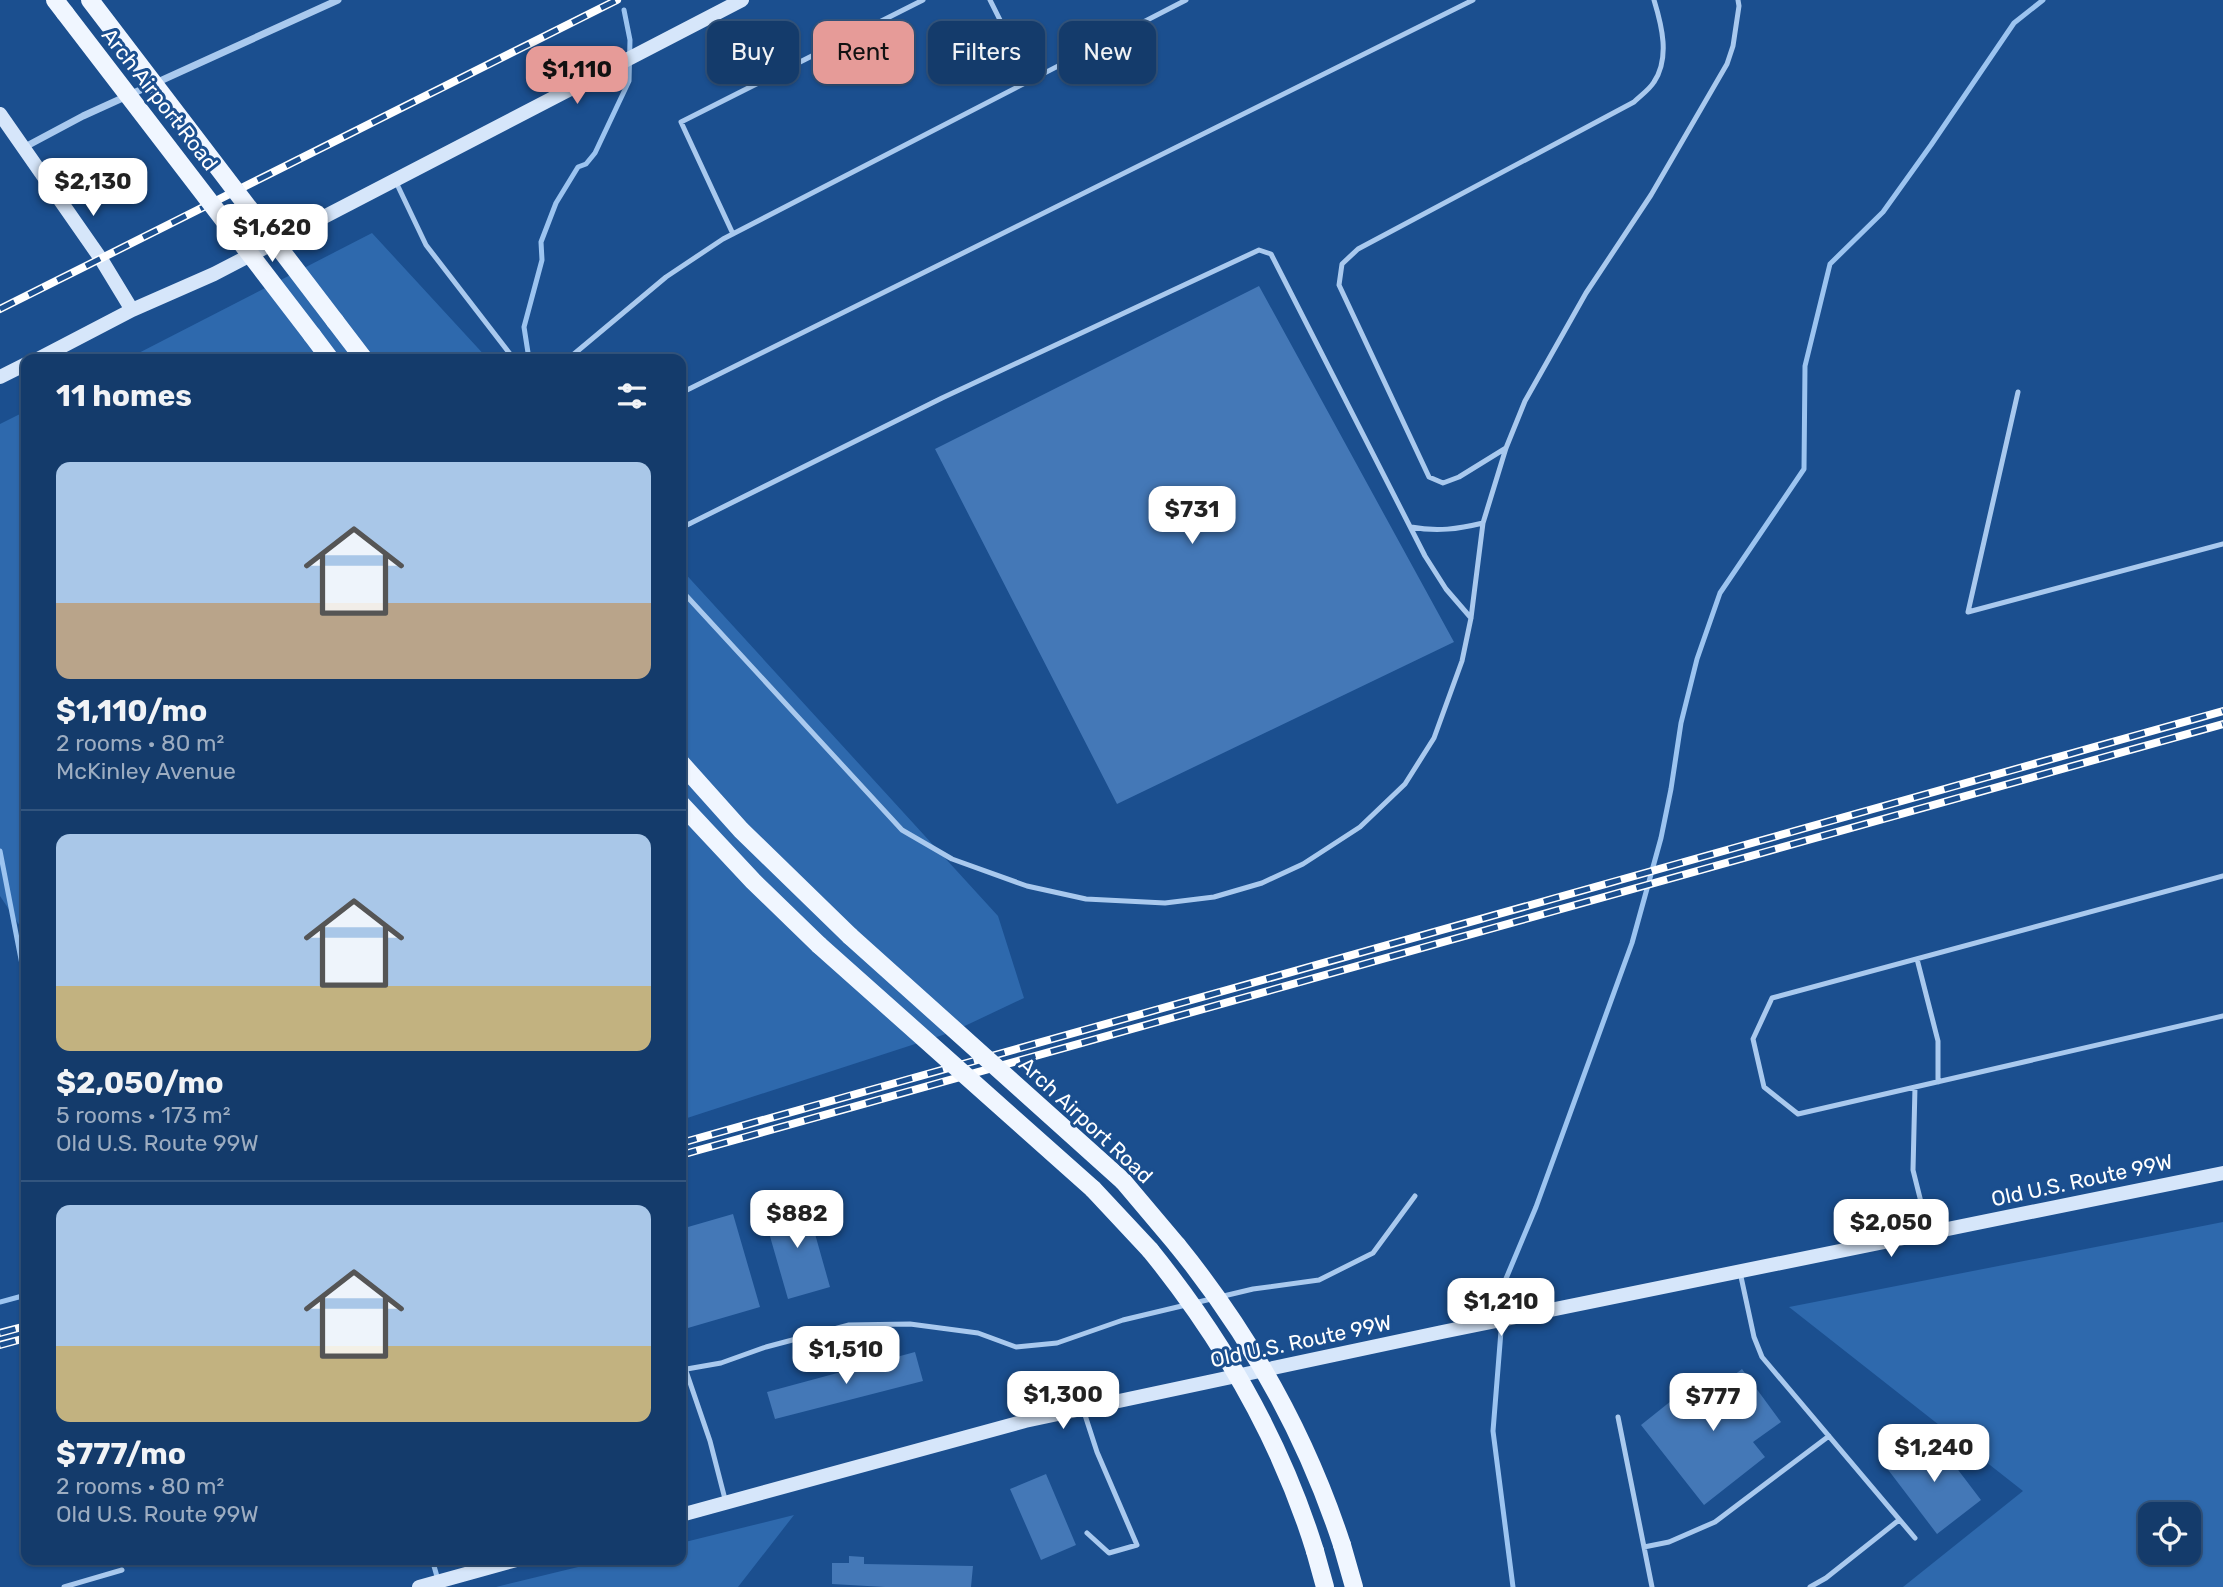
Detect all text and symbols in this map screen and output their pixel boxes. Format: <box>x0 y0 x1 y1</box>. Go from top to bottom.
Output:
chip: Buy <box>707 21 799 84</box>
chip: Rent <box>813 21 914 84</box>
chip: Filters <box>928 21 1045 84</box>
chip: New <box>1059 21 1156 84</box>
street label: Arch Airport Road <box>97 23 223 175</box>
pin: $1,110 <box>520 46 634 106</box>
text: $1,110 <box>542 55 612 83</box>
pin: $2,130 <box>36 158 150 218</box>
text: $2,130 <box>54 167 132 195</box>
pin: $1,620 <box>215 204 329 264</box>
text: $1,620 <box>233 213 311 241</box>
icon: filters <box>613 377 651 415</box>
text: 11 homes <box>56 378 192 414</box>
pin: $731 <box>1151 486 1233 546</box>
text: $731 <box>1165 495 1219 523</box>
icon: home <box>291 508 417 634</box>
text: $1,110/mo <box>56 693 207 729</box>
text: 2 rooms · 80 m² <box>56 729 224 757</box>
text: McKinley Avenue <box>56 757 236 785</box>
icon: home <box>291 880 417 1006</box>
street label: Arch Airport Road <box>1014 1052 1158 1188</box>
text: $2,050/mo <box>56 1065 224 1101</box>
text: 5 rooms · 173 m² <box>56 1101 231 1129</box>
text: Old U.S. Route 99W <box>56 1129 259 1157</box>
street label: Old U.S. Route 99W <box>1989 1149 2175 1211</box>
pin: $882 <box>756 1190 838 1250</box>
text: $882 <box>766 1199 828 1227</box>
pin: $2,050 <box>1834 1200 1948 1259</box>
text: $2,050 <box>1850 1208 1932 1236</box>
icon: home <box>291 1251 417 1377</box>
pin: $1,210 <box>1444 1278 1558 1338</box>
text: $1,210 <box>1463 1287 1539 1315</box>
street label: Old U.S. Route 99W <box>1208 1310 1394 1372</box>
pin: $1,510 <box>789 1326 903 1386</box>
text: $1,510 <box>809 1335 883 1363</box>
pin: $1,300 <box>1006 1372 1120 1431</box>
pin: $777 <box>1672 1374 1754 1433</box>
text: $1,300 <box>1023 1380 1103 1408</box>
text: $777 <box>1686 1382 1740 1410</box>
pin: $1,240 <box>1877 1424 1991 1484</box>
text: $1,240 <box>1894 1433 1974 1461</box>
text: $777/mo <box>56 1436 186 1472</box>
text: 2 rooms · 80 m² <box>56 1472 224 1500</box>
text: Old U.S. Route 99W <box>56 1500 259 1528</box>
map controls <box>2138 1502 2201 1565</box>
button: locate <box>2138 1502 2201 1565</box>

